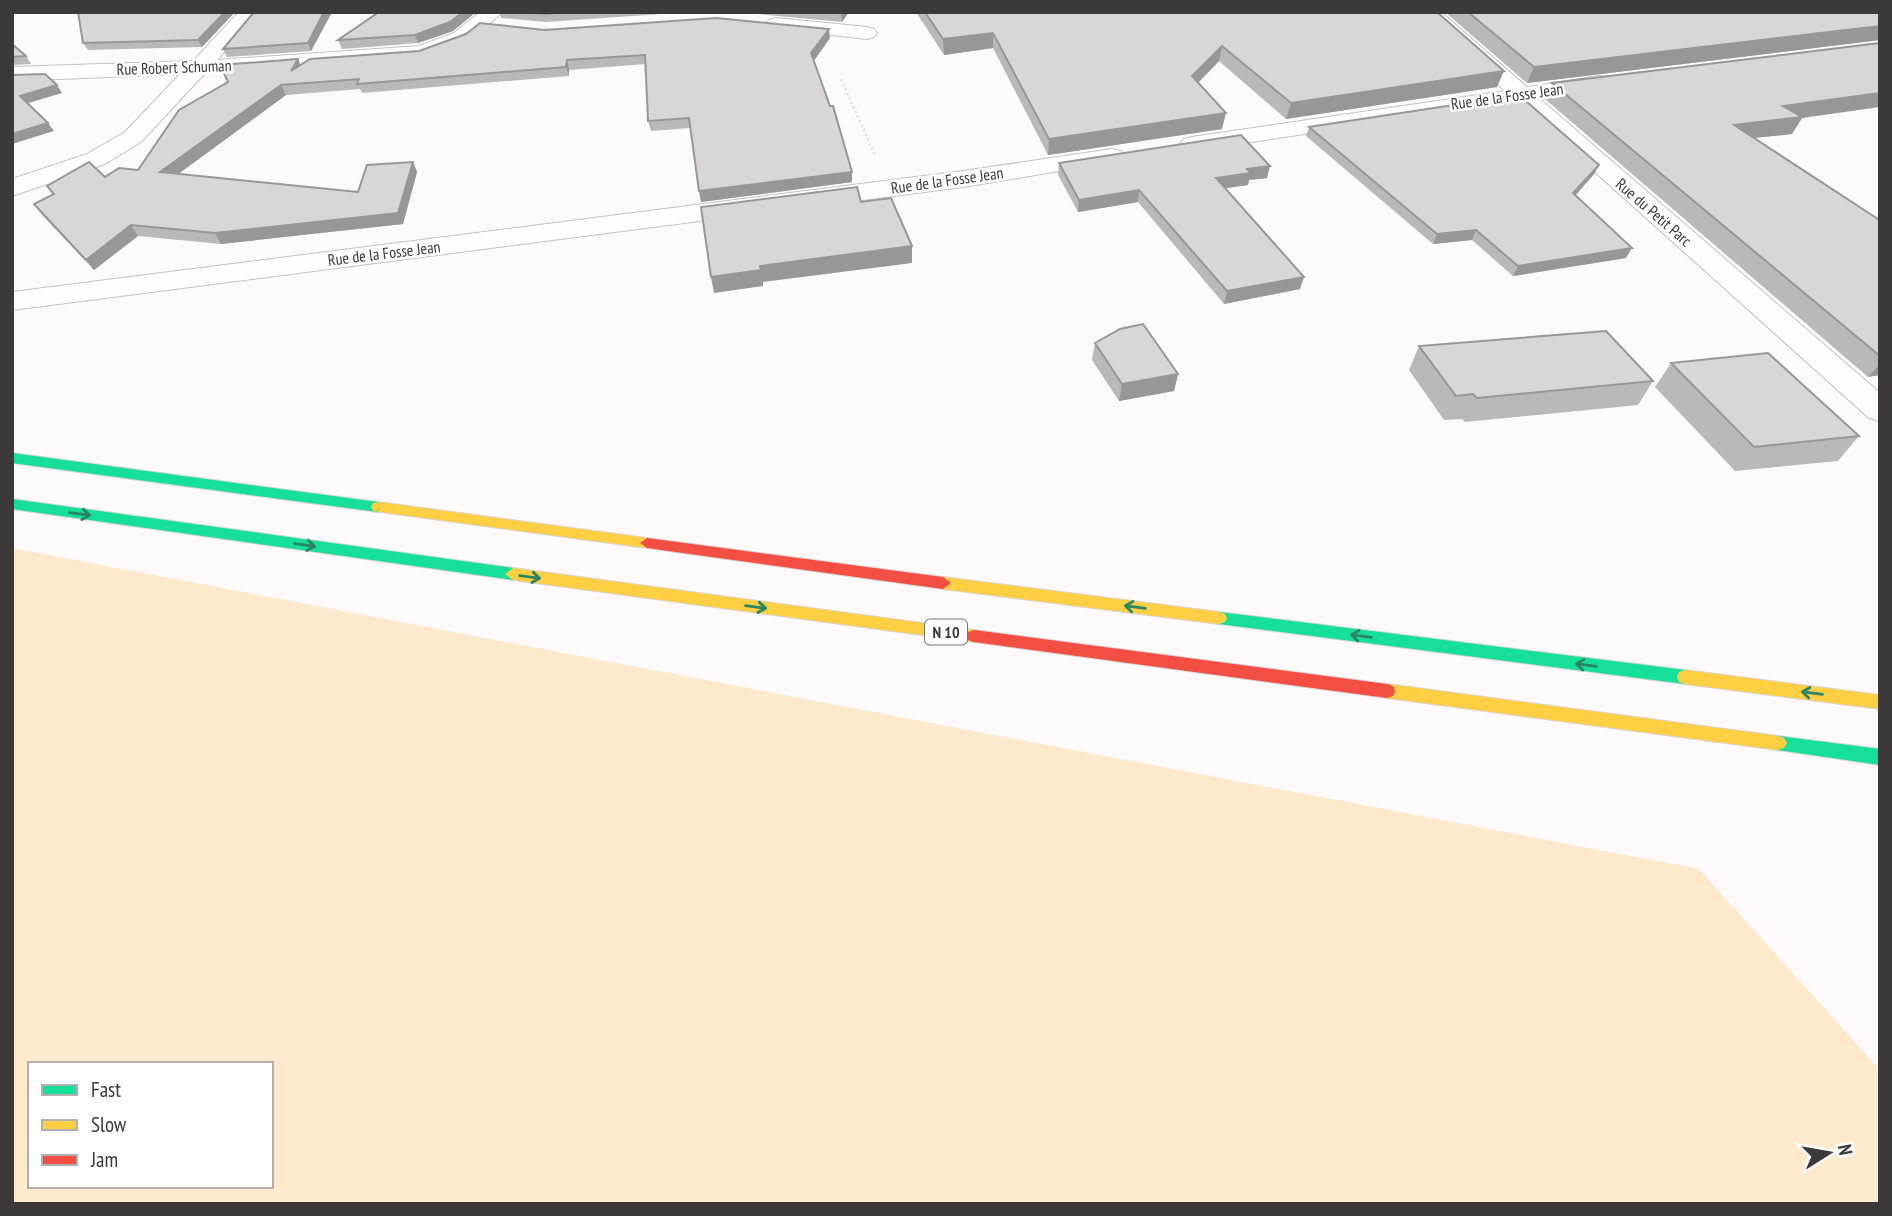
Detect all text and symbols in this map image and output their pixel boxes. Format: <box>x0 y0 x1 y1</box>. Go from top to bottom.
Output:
street label: Rue Robert Schuman <box>116 55 232 79</box>
street label: Rue de la Fosse Jean <box>1450 78 1564 114</box>
street label: Rue de la Fosse Jean <box>890 162 1004 198</box>
street label: Rue du Petit Parc <box>1612 174 1696 251</box>
street label: Rue de la Fosse Jean <box>327 236 441 270</box>
one-way arrow <box>68 508 91 521</box>
one-way arrow <box>293 539 316 552</box>
one-way arrow <box>519 570 541 583</box>
one-way arrow <box>744 601 767 614</box>
one-way arrow <box>1124 601 1147 614</box>
road number: N 10 <box>925 620 967 645</box>
one-way arrow <box>1350 629 1373 642</box>
one-way arrow <box>1576 658 1598 671</box>
one-way arrow <box>1801 687 1824 700</box>
legend <box>28 1062 273 1188</box>
text: Fast <box>91 1076 121 1103</box>
text: Slow <box>91 1111 127 1138</box>
north arrow <box>1794 1118 1864 1188</box>
text: N <box>1833 1142 1858 1157</box>
text: Jam <box>90 1146 118 1173</box>

